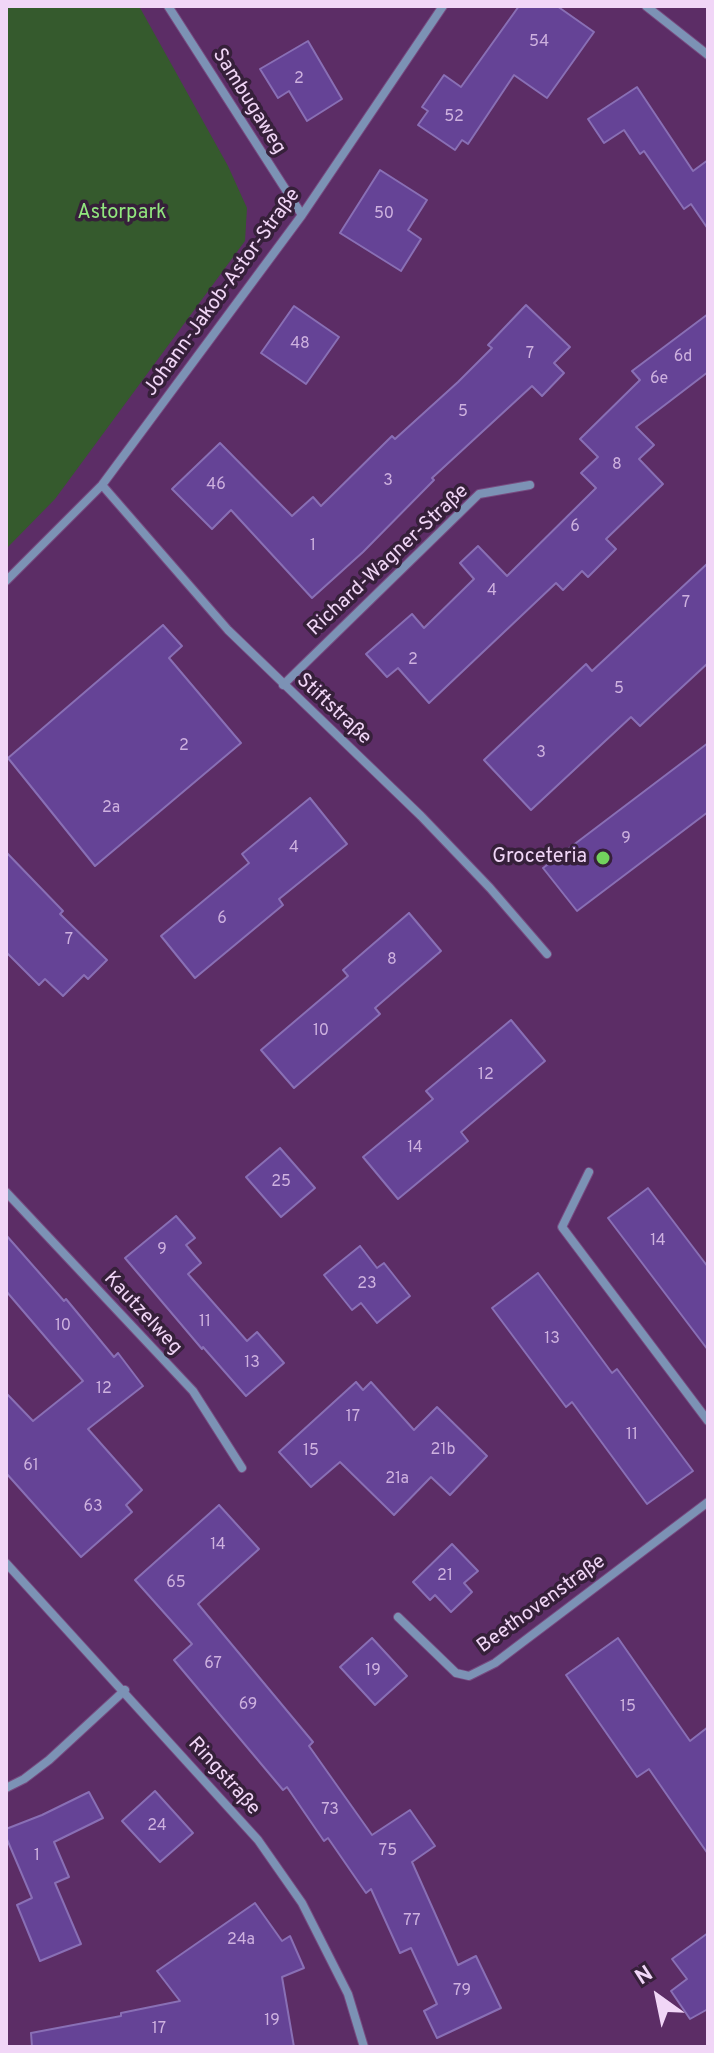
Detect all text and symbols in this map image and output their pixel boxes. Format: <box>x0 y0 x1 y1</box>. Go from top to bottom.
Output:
house number: 54 <box>529 33 549 53</box>
street label: Sambugaweg <box>206 45 290 159</box>
house number: 2 <box>294 70 304 90</box>
house number: 52 <box>444 108 464 128</box>
street label: Johann-Jakob-Astor-Straße <box>140 184 306 402</box>
park label: Astorpark <box>77 202 167 226</box>
house number: 50 <box>374 205 394 225</box>
house number: 48 <box>290 335 310 355</box>
house number: 7 <box>526 345 534 365</box>
house number: 6d <box>674 348 692 368</box>
house number: 6e <box>650 370 668 390</box>
house number: 5 <box>458 403 468 423</box>
house number: 8 <box>612 456 622 476</box>
house number: 3 <box>383 472 393 492</box>
house number: 46 <box>206 476 226 496</box>
street label: Richard-Wagner-Straße <box>304 480 474 642</box>
house number: 6 <box>570 518 580 538</box>
house number: 1 <box>310 537 316 557</box>
house number: 4 <box>487 582 497 602</box>
house number: 7 <box>682 594 690 614</box>
house number: 2 <box>408 651 418 671</box>
street label: Stiftstraße <box>290 669 376 751</box>
house number: 5 <box>614 680 624 700</box>
house number: 2 <box>179 737 189 757</box>
house number: 3 <box>536 744 546 764</box>
house number: 2a <box>102 799 120 819</box>
house number: 9 <box>621 830 631 850</box>
house number: 4 <box>289 839 299 859</box>
place label: Groceteria <box>492 846 587 870</box>
marker: Groceteria <box>594 849 612 867</box>
house number: 6 <box>217 910 227 930</box>
house number: 7 <box>65 931 73 951</box>
house number: 8 <box>387 951 397 971</box>
house number: 10 <box>313 1022 329 1042</box>
house number: 12 <box>478 1066 494 1086</box>
house number: 14 <box>407 1139 423 1159</box>
house number: 25 <box>271 1173 291 1193</box>
house number: 14 <box>650 1232 666 1252</box>
house number: 9 <box>157 1241 167 1261</box>
street label: Kautzelweg <box>98 1268 186 1360</box>
house number: 23 <box>357 1275 377 1295</box>
house number: 11 <box>199 1313 211 1333</box>
house number: 10 <box>55 1317 71 1337</box>
house number: 13 <box>544 1330 560 1350</box>
house number: 13 <box>244 1354 260 1374</box>
house number: 12 <box>96 1380 112 1400</box>
house number: 17 <box>346 1408 360 1428</box>
house number: 11 <box>626 1426 638 1446</box>
house number: 21b <box>431 1441 455 1461</box>
house number: 15 <box>303 1442 319 1462</box>
house number: 61 <box>23 1457 39 1477</box>
house number: 21a <box>385 1470 409 1490</box>
house number: 63 <box>83 1498 103 1518</box>
house number: 14 <box>210 1536 226 1556</box>
street label: Beethovenstraße <box>473 1550 611 1660</box>
house number: 21 <box>437 1567 453 1587</box>
house number: 65 <box>166 1574 186 1594</box>
house number: 67 <box>204 1655 222 1675</box>
house number: 19 <box>365 1662 381 1682</box>
house number: 69 <box>239 1696 257 1716</box>
house number: 15 <box>620 1698 636 1718</box>
street label: Ringstraße <box>182 1733 264 1821</box>
house number: 73 <box>321 1801 339 1821</box>
house number: 24 <box>147 1817 167 1837</box>
house number: 75 <box>379 1842 397 1862</box>
house number: 1 <box>34 1847 40 1867</box>
house number: 77 <box>403 1912 421 1932</box>
house number: 24a <box>227 1931 255 1951</box>
north arrow <box>618 1957 698 2037</box>
text: N <box>631 1961 659 1992</box>
house number: 79 <box>453 1982 471 2002</box>
house number: 19 <box>264 2012 280 2032</box>
house number: 17 <box>152 2020 166 2040</box>

